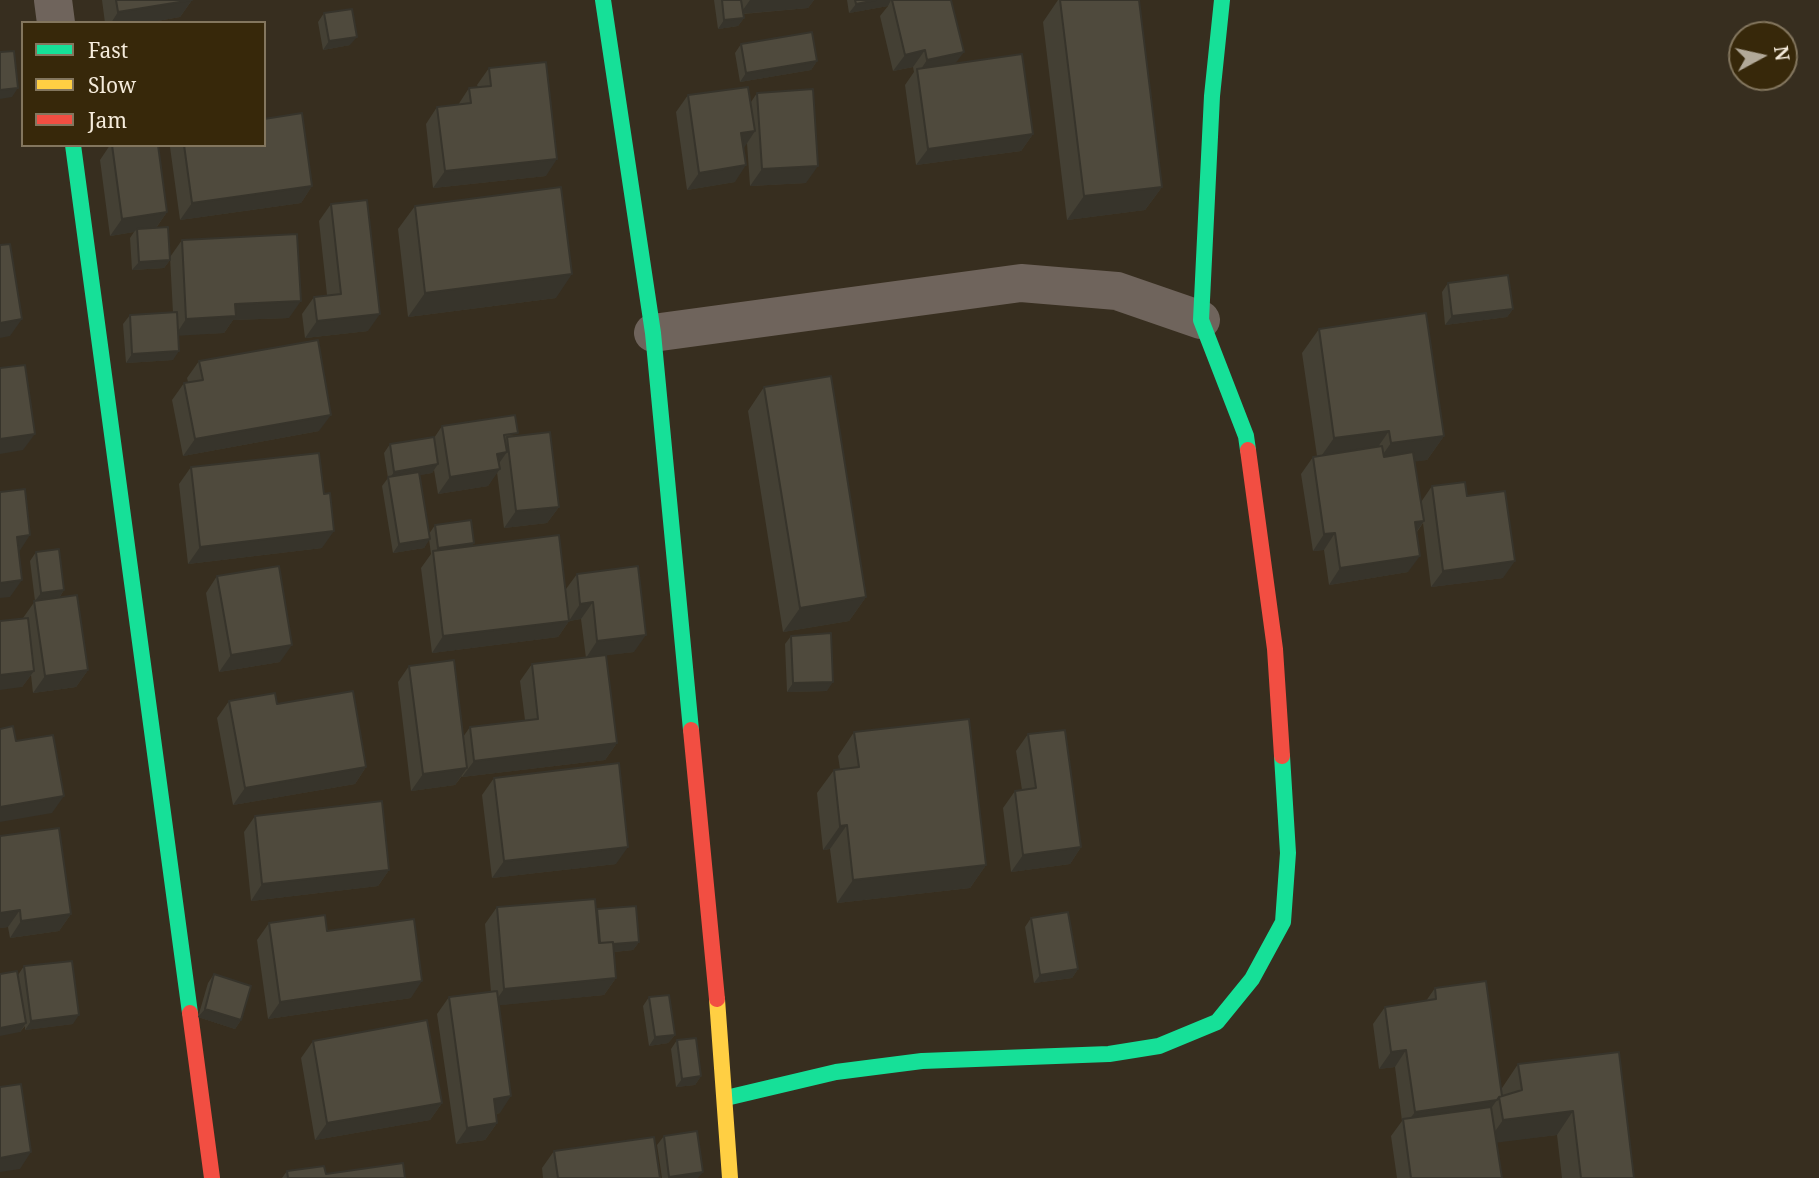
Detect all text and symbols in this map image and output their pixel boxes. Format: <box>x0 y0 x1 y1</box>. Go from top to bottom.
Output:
legend <box>21 21 266 147</box>
north arrow <box>1728 21 1798 91</box>
text: Fast <box>88 36 128 64</box>
text: N <box>1768 44 1796 63</box>
text: Slow <box>88 71 136 99</box>
text: Jam <box>88 106 127 134</box>

